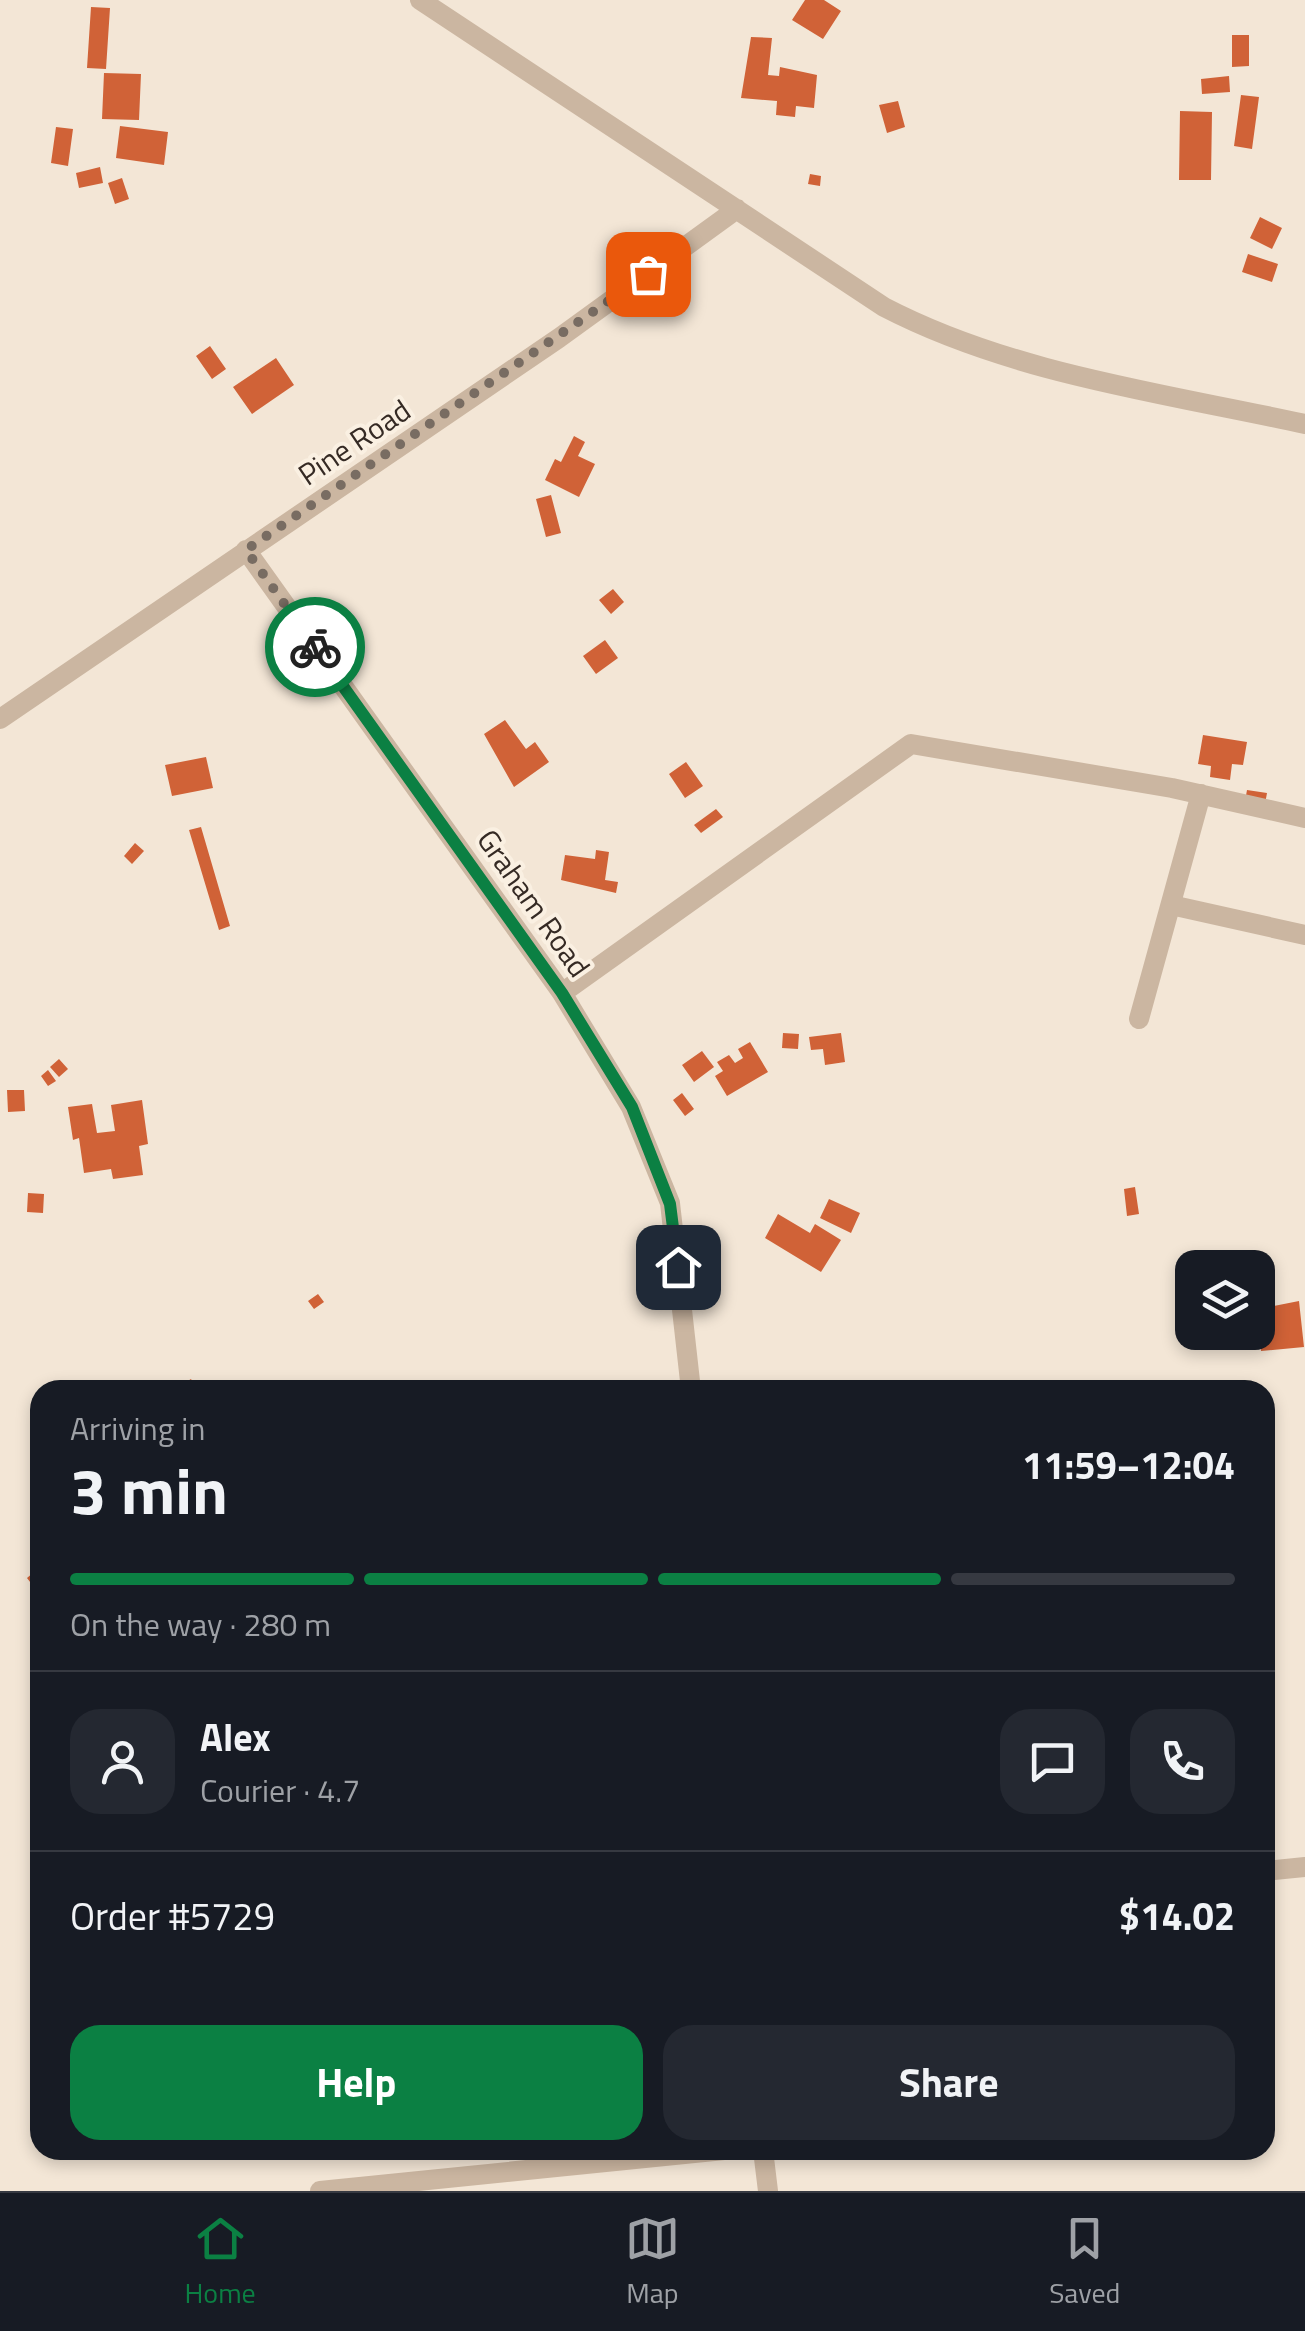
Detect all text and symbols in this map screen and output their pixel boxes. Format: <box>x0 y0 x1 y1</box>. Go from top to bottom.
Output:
pin <box>606 232 691 317</box>
icon: bag <box>621 247 676 302</box>
street label: Pine Road <box>288 387 420 497</box>
courier <box>265 597 365 697</box>
icon: bike <box>288 620 343 675</box>
street label: Graham Road <box>466 819 602 987</box>
pin <box>636 1225 721 1310</box>
icon: home <box>651 1240 706 1295</box>
map controls <box>1175 1250 1275 1350</box>
button: layers <box>1175 1250 1275 1350</box>
text: Arriving in <box>70 1404 206 1452</box>
text: 11:59–12:04 <box>1022 1436 1235 1494</box>
text: 3 min <box>70 1440 228 1539</box>
text: On the way · 280 m <box>70 1600 331 1648</box>
text: Alex <box>200 1708 271 1766</box>
button: person <box>70 1709 175 1814</box>
button: chat <box>1000 1709 1105 1814</box>
button: phone <box>1130 1709 1235 1814</box>
text: Courier · 4.7 <box>200 1766 360 1814</box>
text: Order #5729 <box>70 1887 275 1945</box>
text: $14.02 <box>1119 1887 1235 1945</box>
button: Help <box>70 2025 643 2140</box>
button: Share <box>663 2025 1235 2140</box>
tab: Home <box>185 2211 256 2314</box>
tab: Map <box>625 2211 680 2314</box>
tab: Saved <box>1049 2211 1120 2314</box>

